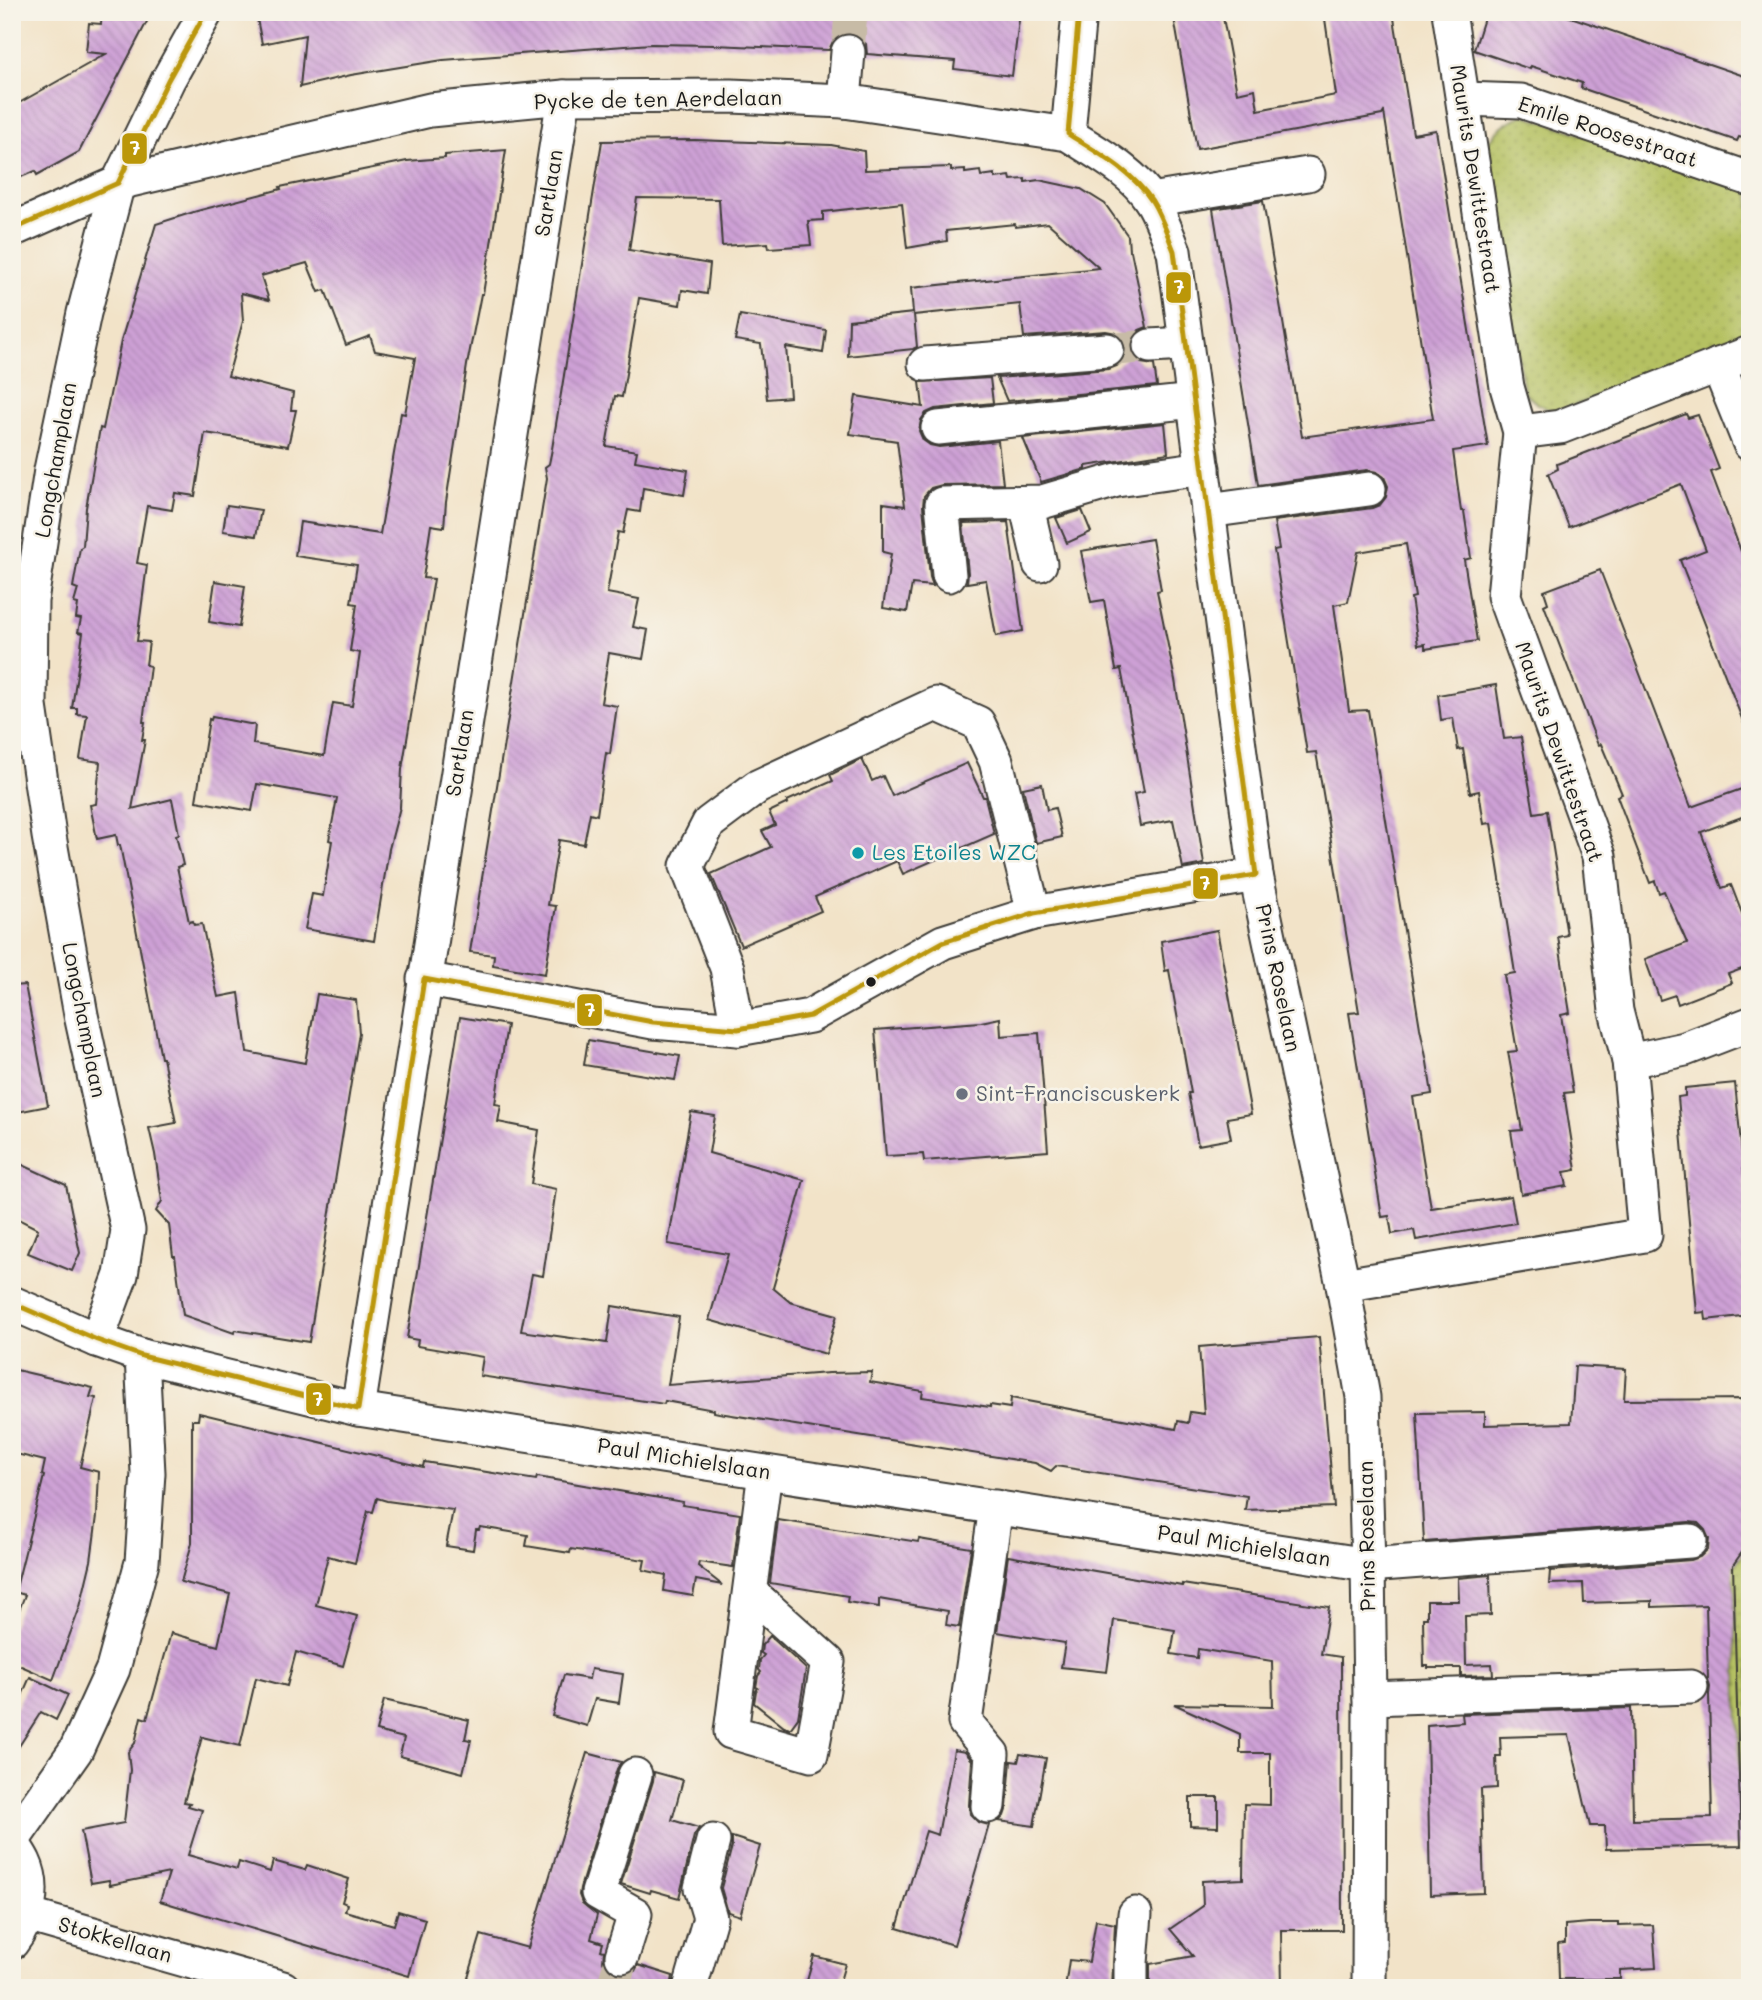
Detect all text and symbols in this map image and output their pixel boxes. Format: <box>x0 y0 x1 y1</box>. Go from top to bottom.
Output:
street label: Maurits Dewittestraat <box>1445 62 1508 295</box>
street label: Pycke de ten Aerdelaan <box>534 83 782 114</box>
street label: Emile Roosestraat <box>1515 89 1702 172</box>
line badge: 7 <box>121 132 148 165</box>
text: 7 <box>130 135 141 160</box>
street label: Sartlaan <box>527 147 568 238</box>
line badge: 7 <box>1165 271 1192 304</box>
text: 7 <box>1174 274 1185 299</box>
street label: Longchamplaan <box>28 380 81 540</box>
street label: Maurits Dewittestraat <box>1510 638 1611 865</box>
street label: Sartlaan <box>438 707 479 798</box>
place label: Les Etoiles WZC <box>872 838 1036 865</box>
marker: Les Etoiles WZC <box>850 845 866 861</box>
line badge: 7 <box>1192 867 1219 900</box>
text: 7 <box>1200 870 1211 895</box>
street label: Prins Roselaan <box>1251 901 1308 1054</box>
street label: Longchamplaan <box>57 940 114 1100</box>
unlabelled marker <box>864 975 878 989</box>
line badge: 7 <box>576 993 603 1027</box>
text: 7 <box>585 997 596 1022</box>
place label: Sint-Franciscuskerk <box>976 1079 1180 1106</box>
marker: Sint-Franciscuskerk <box>954 1086 970 1102</box>
line badge: 7 <box>305 1382 332 1416</box>
text: 7 <box>313 1386 324 1411</box>
street label: Paul Michielslaan <box>596 1431 773 1485</box>
street label: Prins Roselaan <box>1351 1461 1380 1612</box>
street label: Paul Michielslaan <box>1156 1518 1333 1572</box>
street label: Stokkellaan <box>55 1909 175 1968</box>

